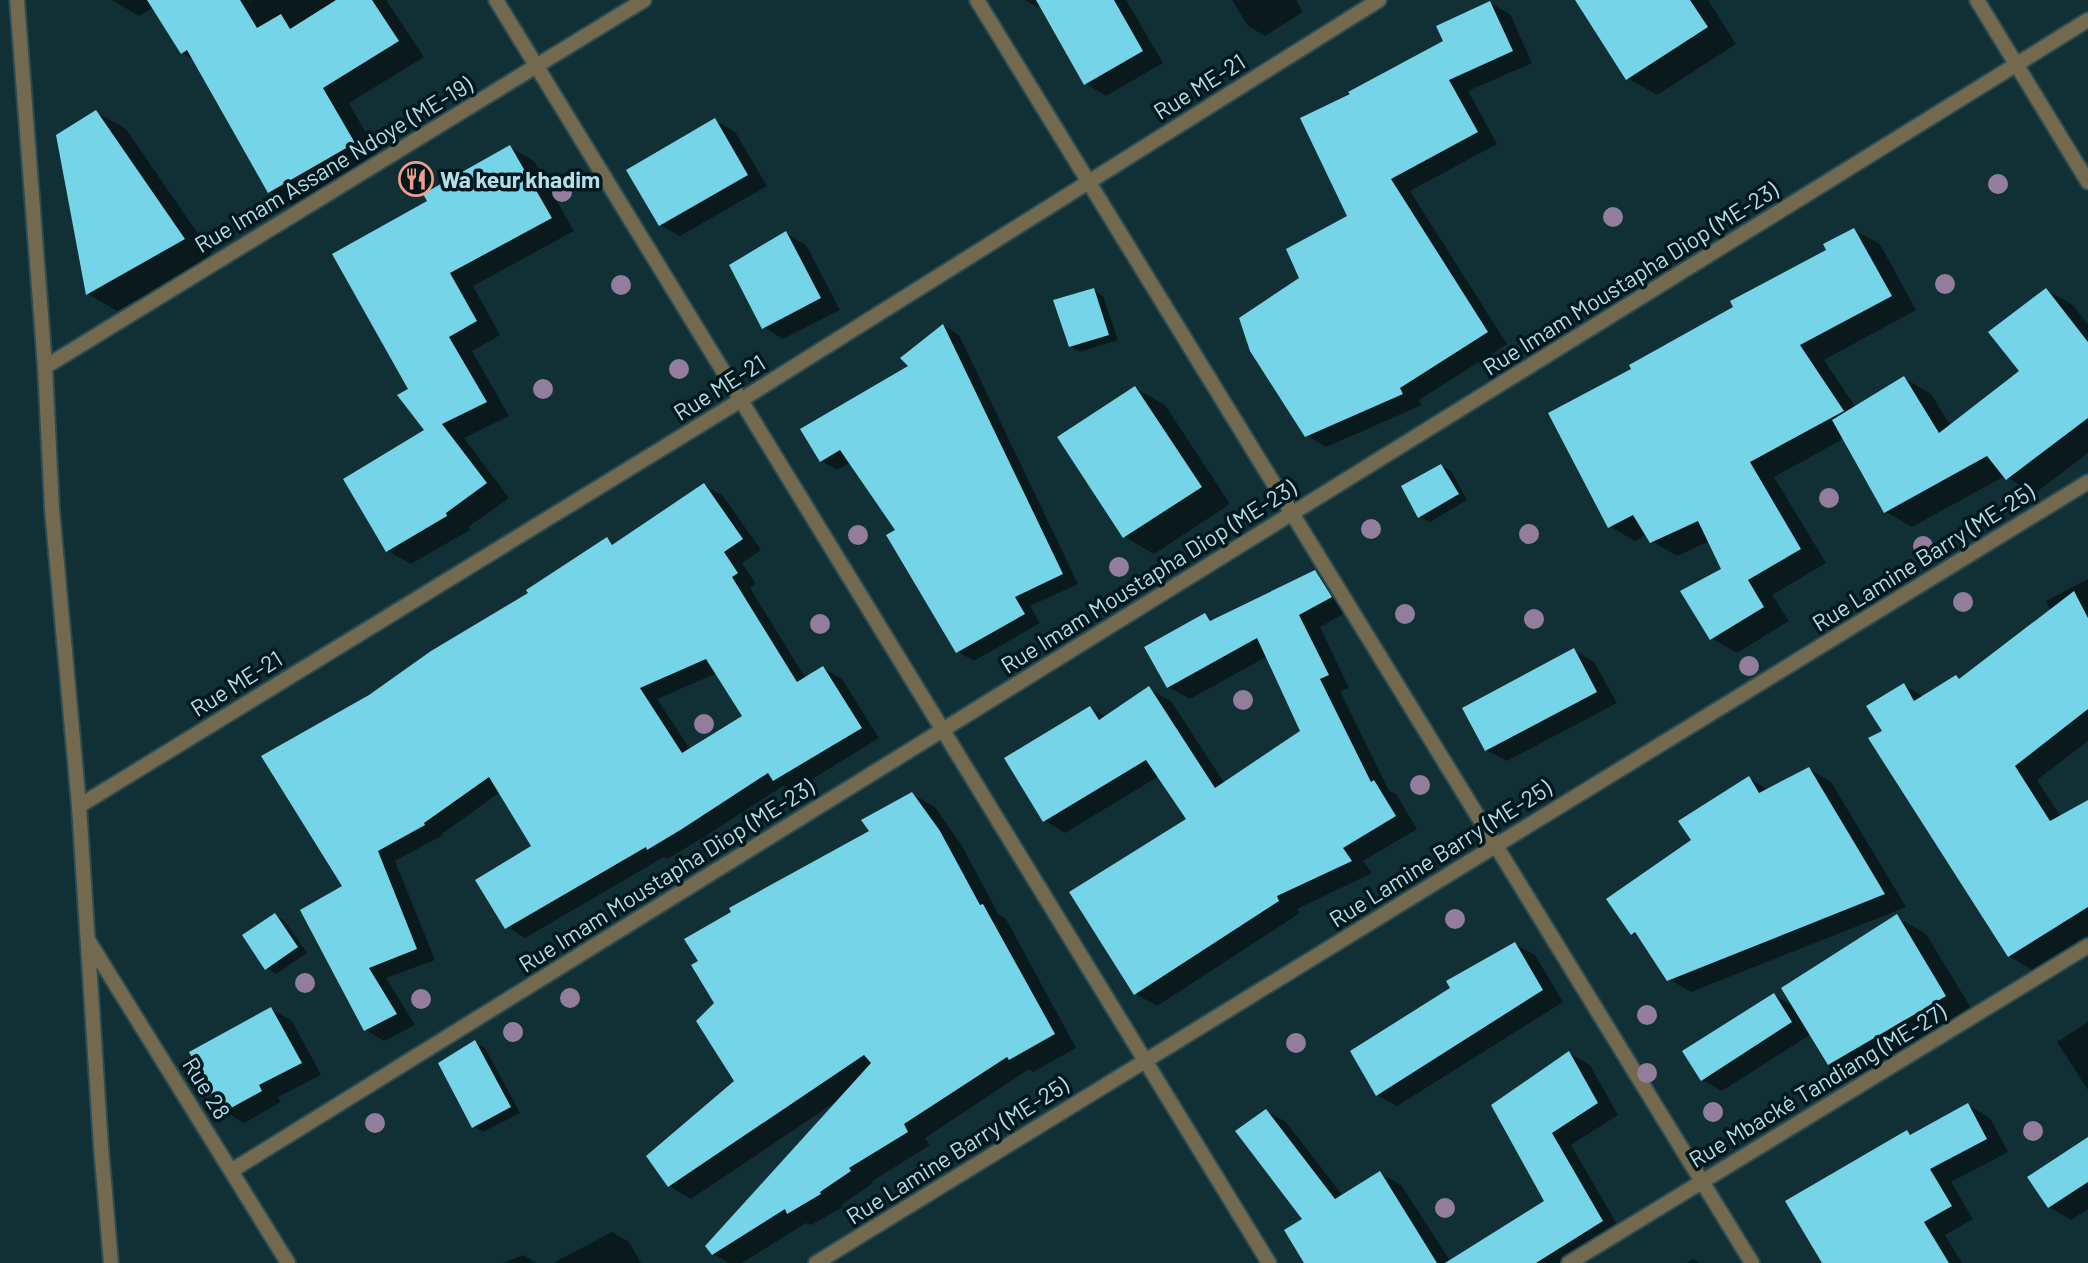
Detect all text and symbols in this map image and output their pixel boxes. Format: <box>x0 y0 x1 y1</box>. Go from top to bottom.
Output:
street label: Rue ME-21 <box>1148 47 1250 125</box>
street label: Rue Imam Assane Ndoye (ME-19) <box>189 69 478 258</box>
restaurant icon: Wa keur khadim <box>397 160 435 198</box>
place label: Wa keur khadim <box>440 165 600 193</box>
street label: Rue Imam Moustapha Diop (ME-23) <box>1477 175 1784 381</box>
street label: Rue ME-21 <box>668 348 770 426</box>
street label: Rue Imam Moustapha Diop (ME-23) <box>995 473 1302 679</box>
street label: Rue Lamine Barry (ME-25) <box>1807 477 2040 637</box>
street label: Rue ME-21 <box>185 644 287 722</box>
street label: Rue Imam Moustapha Diop (ME-23) <box>513 772 820 978</box>
street label: Rue Lamine Barry (ME-25) <box>1324 773 1557 933</box>
street label: Rue Mbacké Tandiang (ME-27) <box>1683 997 1951 1173</box>
street label: Rue 28 <box>177 1052 237 1124</box>
street label: Rue Lamine Barry (ME-25) <box>841 1070 1074 1230</box>

